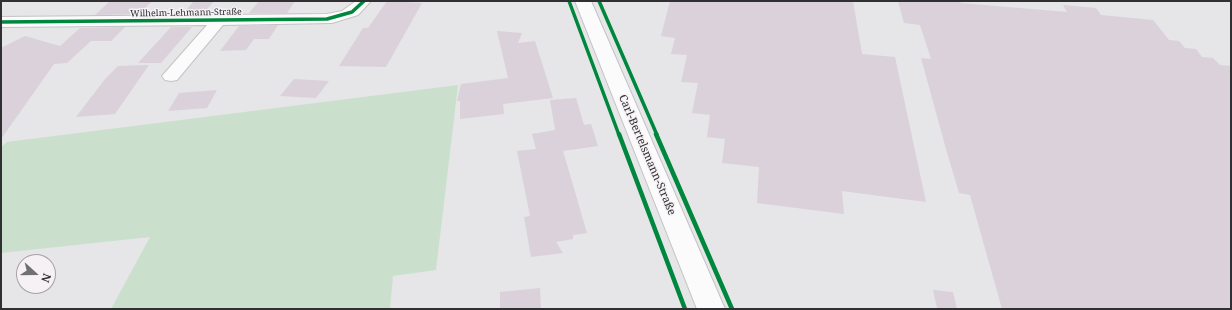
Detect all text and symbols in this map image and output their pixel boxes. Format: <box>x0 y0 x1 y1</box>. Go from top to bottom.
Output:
street label: Wilhelm-Lehmann-Straße <box>130 7 242 19</box>
street label: Carl-Bertelsmann-Straße <box>616 93 678 217</box>
north arrow <box>16 254 56 294</box>
text: N <box>38 271 55 285</box>

